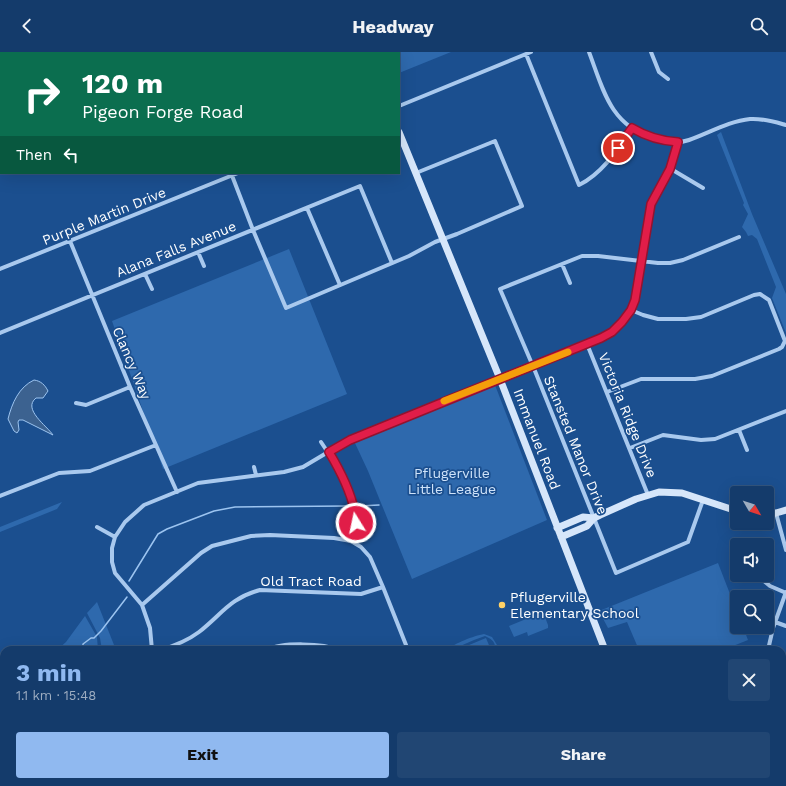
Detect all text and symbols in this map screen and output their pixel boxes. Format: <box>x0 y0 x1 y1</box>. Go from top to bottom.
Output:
icon: back <box>16 15 38 37</box>
icon: search <box>748 15 770 37</box>
text: Headway <box>352 16 434 37</box>
text: 120 m <box>82 67 163 100</box>
icon: right <box>16 68 68 120</box>
text: Pigeon Forge Road <box>82 101 244 122</box>
pin <box>601 131 635 165</box>
icon: arrive <box>607 137 629 159</box>
icon: left <box>60 144 82 166</box>
text: Then <box>16 146 52 164</box>
street label: Purple Martin Drive <box>40 184 168 248</box>
street label: Alana Falls Avenue <box>114 218 238 280</box>
street label: Clancy Way <box>110 324 155 402</box>
street label: Victoria Ridge Drive <box>596 350 660 480</box>
street label: Stansted Manor Drive <box>541 373 611 517</box>
street label: Immanuel Road <box>510 386 564 492</box>
park label: Pflugerville Little League <box>408 465 496 497</box>
north arrow <box>730 486 774 530</box>
map controls <box>730 486 774 634</box>
position arrow <box>335 502 377 544</box>
button: sound <box>730 538 774 582</box>
street label: Old Tract Road <box>260 573 362 589</box>
place label: Pflugerville Elementary School <box>510 589 640 621</box>
button: search <box>730 590 774 634</box>
marker: Pflugerville Elementary School <box>497 600 507 610</box>
text: 3 min <box>16 659 82 687</box>
button: close <box>728 659 770 701</box>
text: 1.1 km · 15:48 <box>16 688 96 703</box>
button: Exit <box>16 732 389 778</box>
button: Share <box>397 732 770 778</box>

